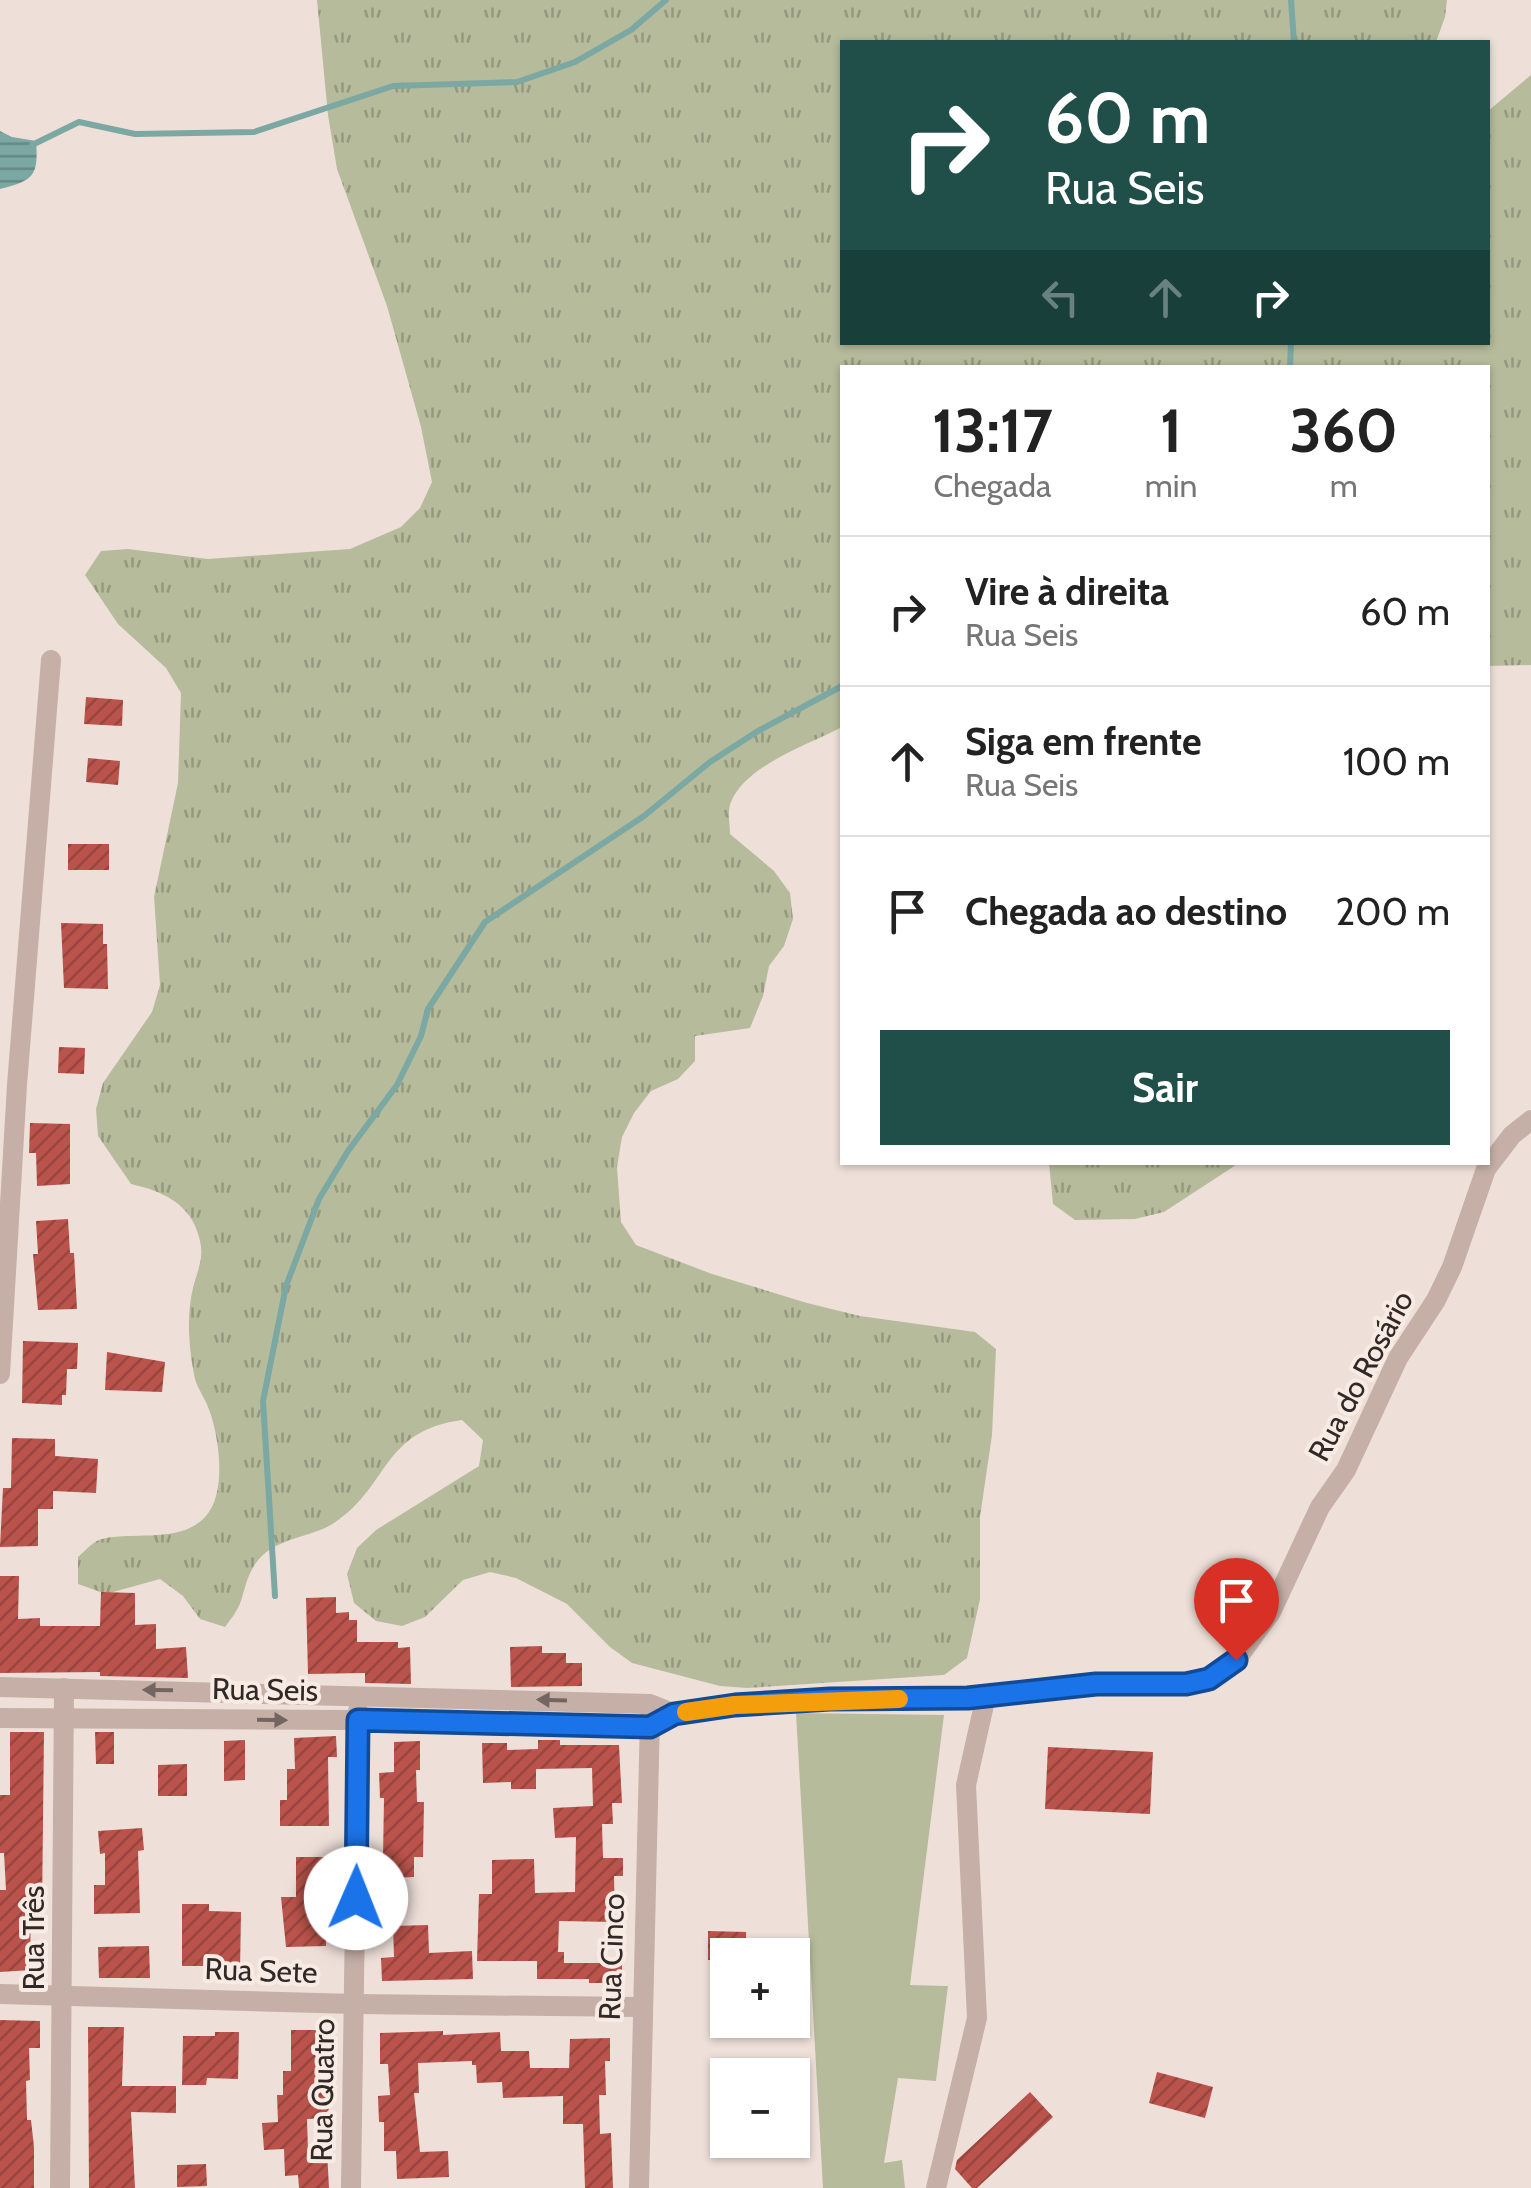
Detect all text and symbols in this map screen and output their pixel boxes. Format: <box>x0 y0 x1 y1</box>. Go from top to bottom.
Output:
text: 60 m <box>1045 75 1210 161</box>
icon: right <box>880 80 1010 210</box>
text: Rua Seis <box>1045 161 1204 215</box>
icon: left <box>1033 270 1088 325</box>
icon: ahead <box>1138 270 1193 325</box>
icon: right <box>1243 270 1298 325</box>
text: 13:17 <box>932 394 1053 467</box>
text: 1 <box>1160 394 1182 467</box>
text: 360 <box>1289 394 1398 467</box>
text: Chegada <box>933 466 1051 505</box>
text: min <box>1145 466 1197 505</box>
text: m <box>1330 466 1358 505</box>
text: Vire à direita <box>965 568 1169 615</box>
icon: right <box>880 584 935 639</box>
text: 60 m <box>1360 588 1450 635</box>
text: Rua Seis <box>965 615 1078 654</box>
text: Siga em frente <box>965 718 1202 765</box>
icon: ahead <box>880 734 935 789</box>
text: 100 m <box>1343 738 1450 785</box>
text: Rua Seis <box>965 765 1078 804</box>
icon: arrive <box>880 884 935 939</box>
text: Chegada ao destino <box>965 888 1287 935</box>
text: 200 m <box>1335 888 1450 935</box>
button: Sair <box>880 1030 1450 1145</box>
street label: Rua do Rosário <box>1300 1284 1421 1467</box>
pin <box>1194 1558 1279 1661</box>
icon: arrive <box>1209 1573 1264 1628</box>
street label: Rua Seis <box>212 1670 318 1709</box>
one-way arrow <box>141 1682 173 1698</box>
one-way arrow <box>536 1692 568 1708</box>
one-way arrow <box>257 1712 289 1728</box>
position arrow <box>304 1846 408 1950</box>
street label: Rua Três <box>15 1886 52 1990</box>
street label: Rua Cinco <box>591 1893 632 2021</box>
map controls <box>710 1938 810 2158</box>
button: + <box>710 1938 810 2038</box>
street label: Rua Sete <box>204 1950 318 1991</box>
street label: Rua Quatro <box>303 2018 342 2162</box>
button: − <box>710 2058 810 2158</box>

